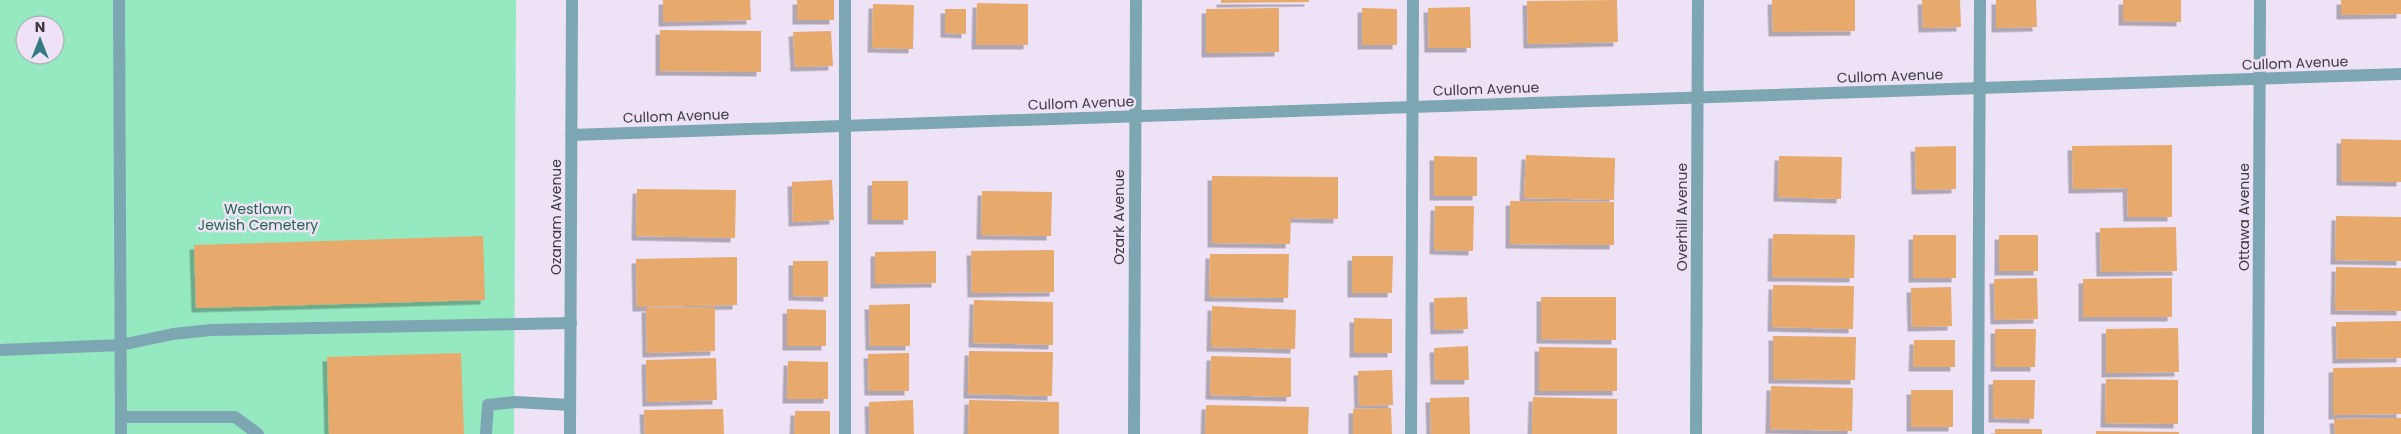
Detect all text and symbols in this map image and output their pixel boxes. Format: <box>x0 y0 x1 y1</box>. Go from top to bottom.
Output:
north arrow <box>15 15 65 65</box>
text: N <box>35 17 45 37</box>
street label: Cullom Avenue <box>2242 51 2349 75</box>
street label: Cullom Avenue <box>1837 64 1944 88</box>
street label: Cullom Avenue <box>1433 77 1540 101</box>
street label: Cullom Avenue <box>1028 91 1135 115</box>
street label: Cullom Avenue <box>623 104 730 128</box>
street label: Ozanam Avenue <box>546 159 566 275</box>
street label: Overhill Avenue <box>1672 163 1692 271</box>
street label: Ottawa Avenue <box>2234 163 2254 271</box>
street label: Ozark Avenue <box>1109 169 1129 265</box>
park label: Westlawn Jewish Cemetery <box>198 199 318 235</box>

